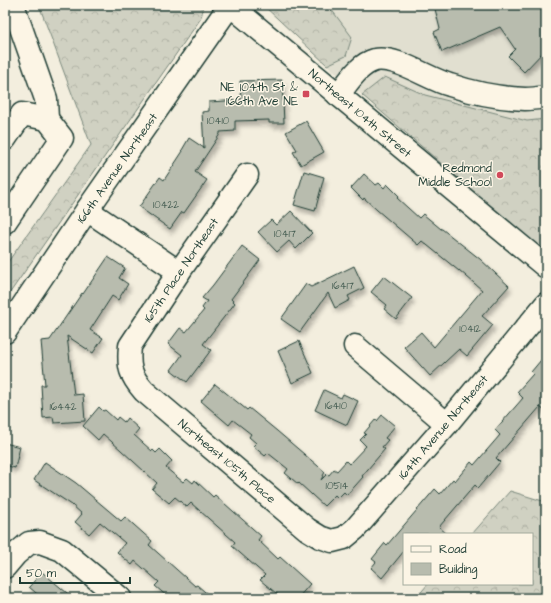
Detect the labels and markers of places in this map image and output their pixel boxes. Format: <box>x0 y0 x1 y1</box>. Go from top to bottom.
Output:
place label: NE 104th St & 166th Ave NE <box>220 79 298 110</box>
marker: NE 104th St & 166th Ave NE <box>301 89 311 99</box>
place label: Redmond Middle School <box>418 160 492 191</box>
marker: Redmond Middle School <box>495 170 505 180</box>

